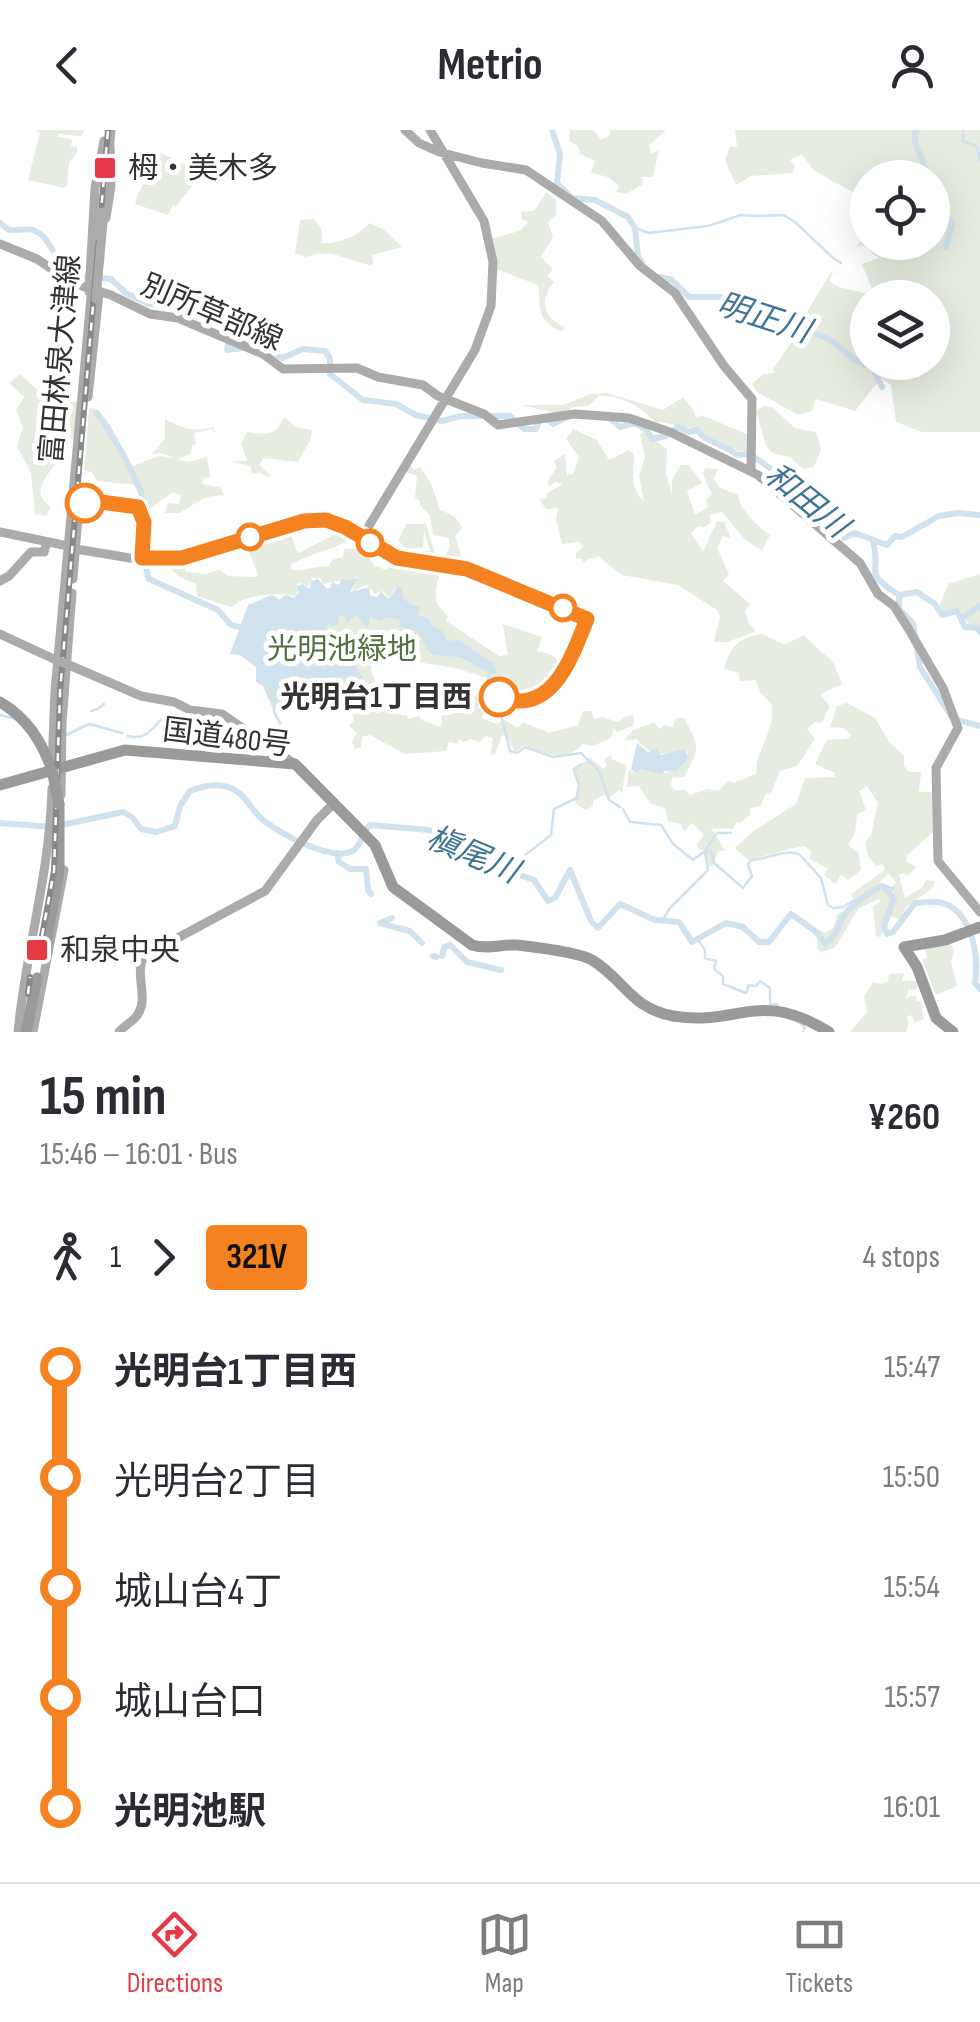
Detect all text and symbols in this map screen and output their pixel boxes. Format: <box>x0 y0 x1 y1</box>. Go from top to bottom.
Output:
icon: back <box>40 38 95 93</box>
text: Metrio <box>437 38 543 93</box>
icon: person <box>885 38 940 93</box>
place label: 栂・美木多 <box>128 151 278 187</box>
marker: 栂・美木多 <box>92 155 118 181</box>
map controls <box>850 160 950 380</box>
button: locate <box>850 160 950 260</box>
street label: 富田林泉大津線 <box>34 253 88 465</box>
street label: 別所草部線 <box>136 267 288 359</box>
button: layers <box>850 280 950 380</box>
water label: 明正川 <box>712 285 818 353</box>
water label: 和田川 <box>756 456 858 548</box>
unlabelled marker <box>66 484 104 522</box>
unlabelled marker <box>237 524 263 550</box>
unlabelled marker <box>357 530 383 556</box>
unlabelled marker <box>550 595 576 621</box>
park label: 光明池緑地 <box>267 632 417 668</box>
marker: 光明台1丁目西 <box>480 678 518 716</box>
place label: 光明台1丁目西 <box>280 680 472 716</box>
street label: 国道480号 <box>161 712 293 764</box>
water label: 槇尾川 <box>421 819 527 893</box>
place label: 和泉中央 <box>60 933 180 969</box>
marker: 和泉中央 <box>24 937 50 963</box>
text: 15 min <box>40 1064 167 1131</box>
text: ¥260 <box>868 1095 940 1140</box>
text: 15:46 – 16:01 · Bus <box>40 1135 238 1174</box>
icon: walk <box>40 1230 95 1285</box>
icon: forward <box>136 1230 191 1285</box>
text: 321V <box>226 1236 287 1279</box>
text: 1 <box>110 1238 121 1277</box>
text: 4 stops <box>863 1238 940 1277</box>
text: 15:47 <box>884 1348 940 1387</box>
text: 光明台1丁目西 <box>114 1350 357 1395</box>
text: 15:50 <box>883 1458 940 1497</box>
text: 光明台2丁目 <box>114 1460 320 1505</box>
text: 15:54 <box>884 1568 940 1607</box>
text: 城山台4丁 <box>114 1570 282 1615</box>
text: 15:57 <box>884 1678 940 1717</box>
text: 城山台口 <box>114 1680 266 1725</box>
text: 16:01 <box>883 1788 940 1827</box>
text: 光明池駅 <box>114 1790 266 1835</box>
tab: Directions <box>127 1907 223 2000</box>
tab: Map <box>477 1907 532 2000</box>
tab: Tickets <box>786 1907 853 2000</box>

